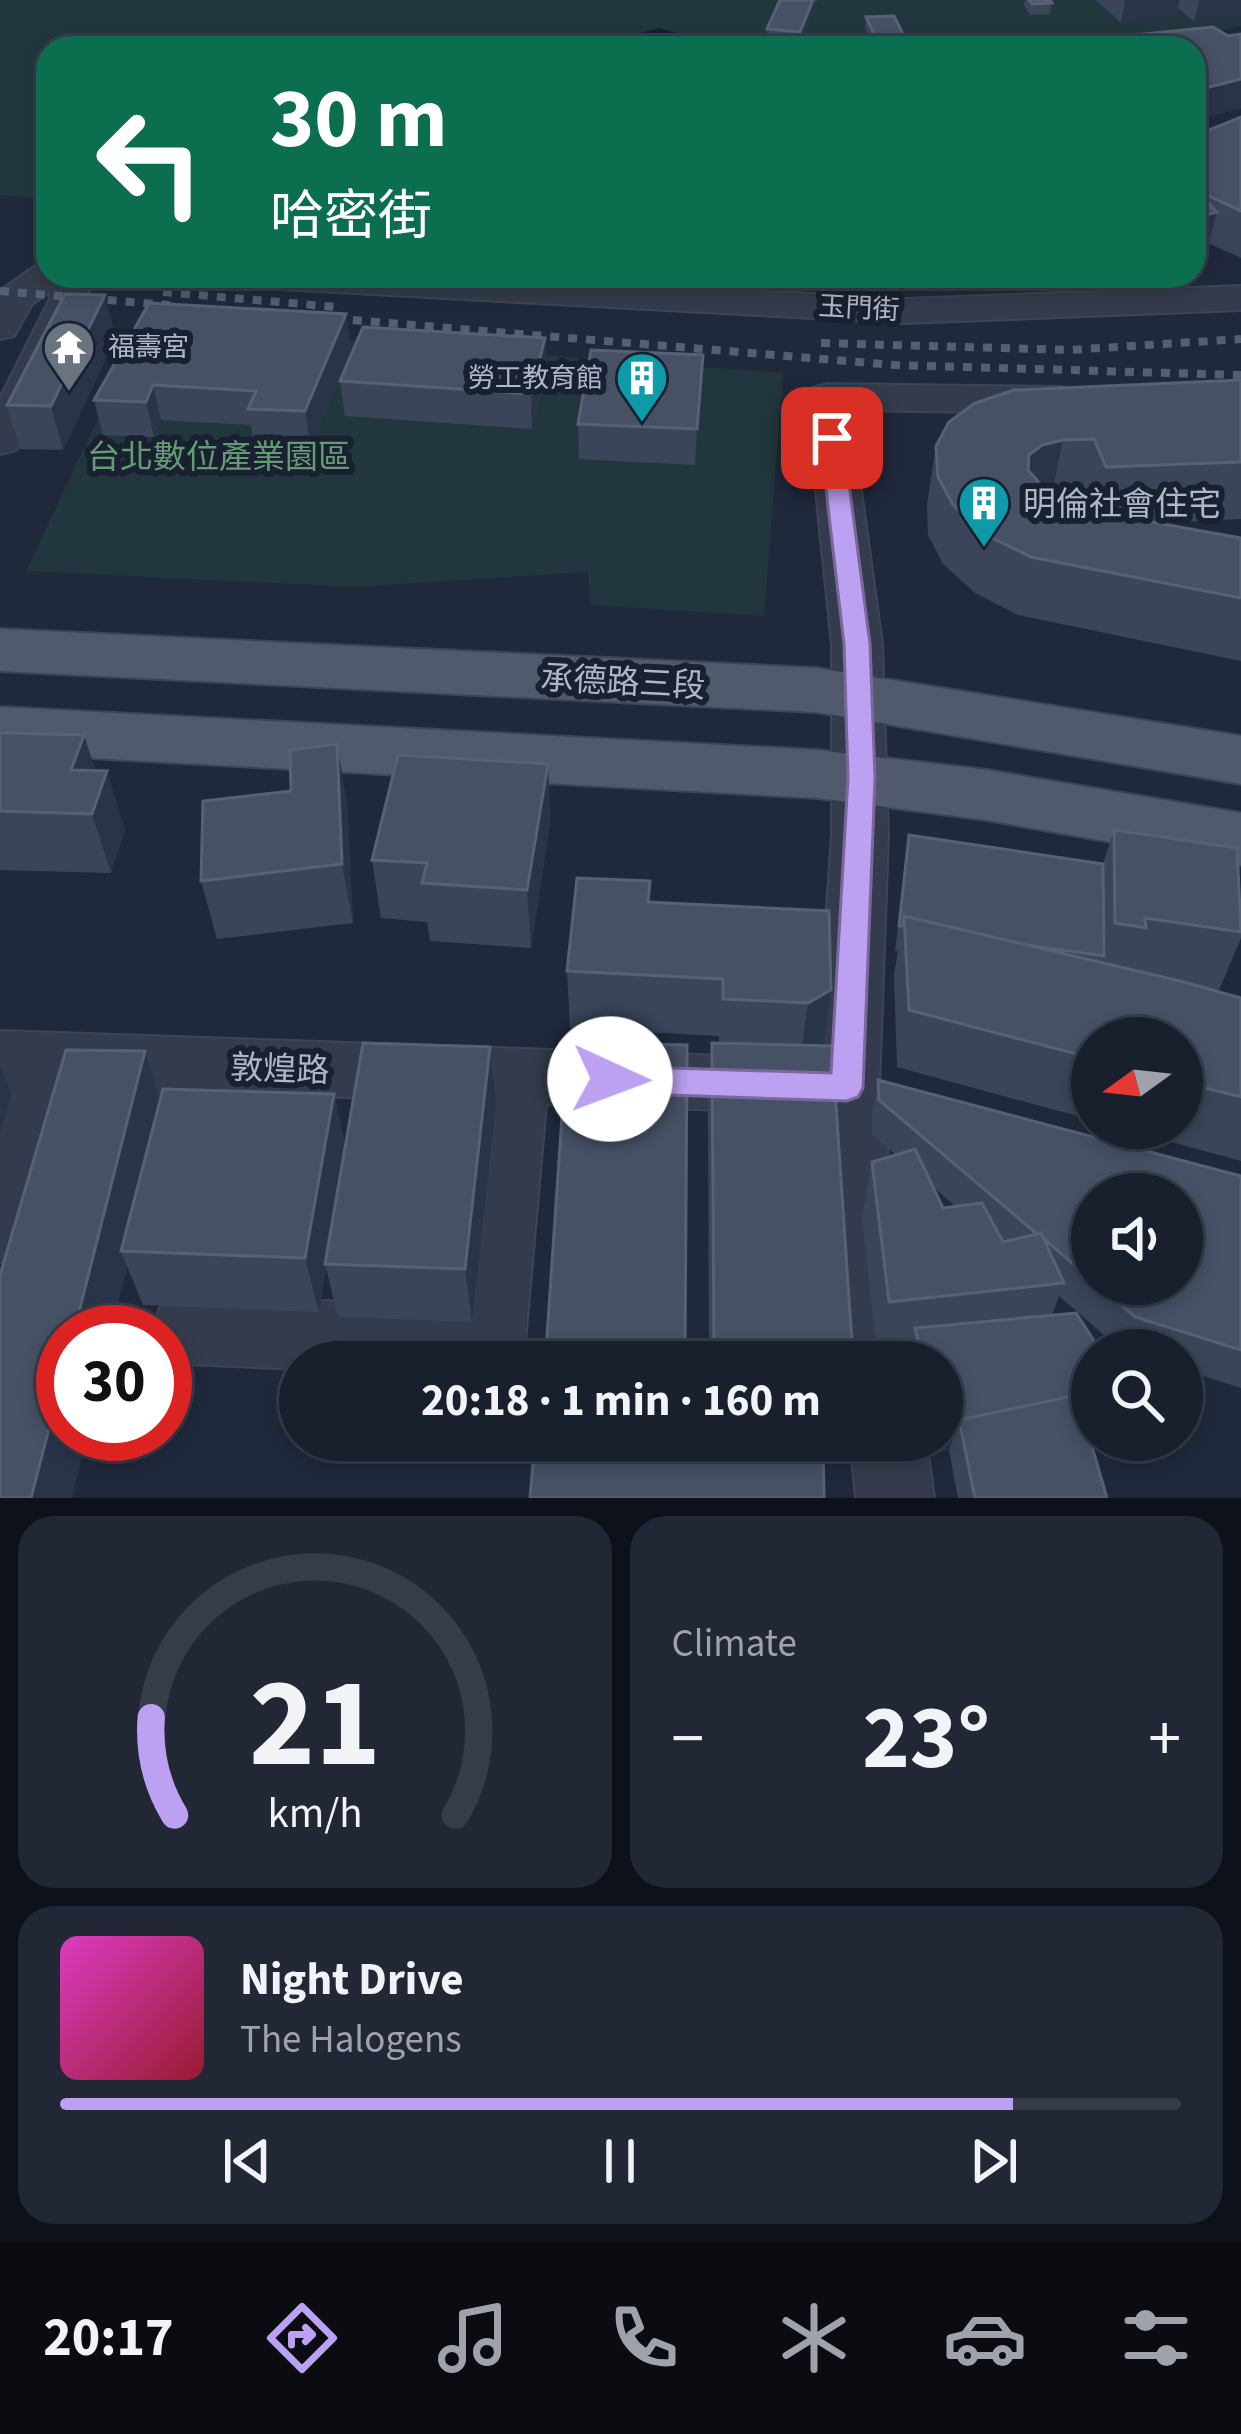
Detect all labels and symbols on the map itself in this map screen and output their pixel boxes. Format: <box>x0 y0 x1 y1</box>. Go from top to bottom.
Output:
street label: 玉門街 <box>818 287 900 330</box>
temple icon: 福壽宮 <box>41 319 97 393</box>
place label: 福壽宮 <box>108 328 189 367</box>
building icon: 勞工教育館 <box>614 350 670 424</box>
place label: 勞工教育館 <box>468 359 603 398</box>
pin <box>781 387 883 489</box>
park label: 台北數位產業園區 <box>87 434 351 481</box>
building icon: 明倫社會住宅 <box>956 475 1012 549</box>
place label: 明倫社會住宅 <box>1023 481 1221 528</box>
street label: 承德路三段 <box>539 655 707 710</box>
position arrow <box>547 1016 673 1142</box>
north arrow <box>1071 1017 1203 1149</box>
street label: 敦煌路 <box>230 1044 330 1095</box>
speed limit sign: 30 <box>36 1305 192 1461</box>

